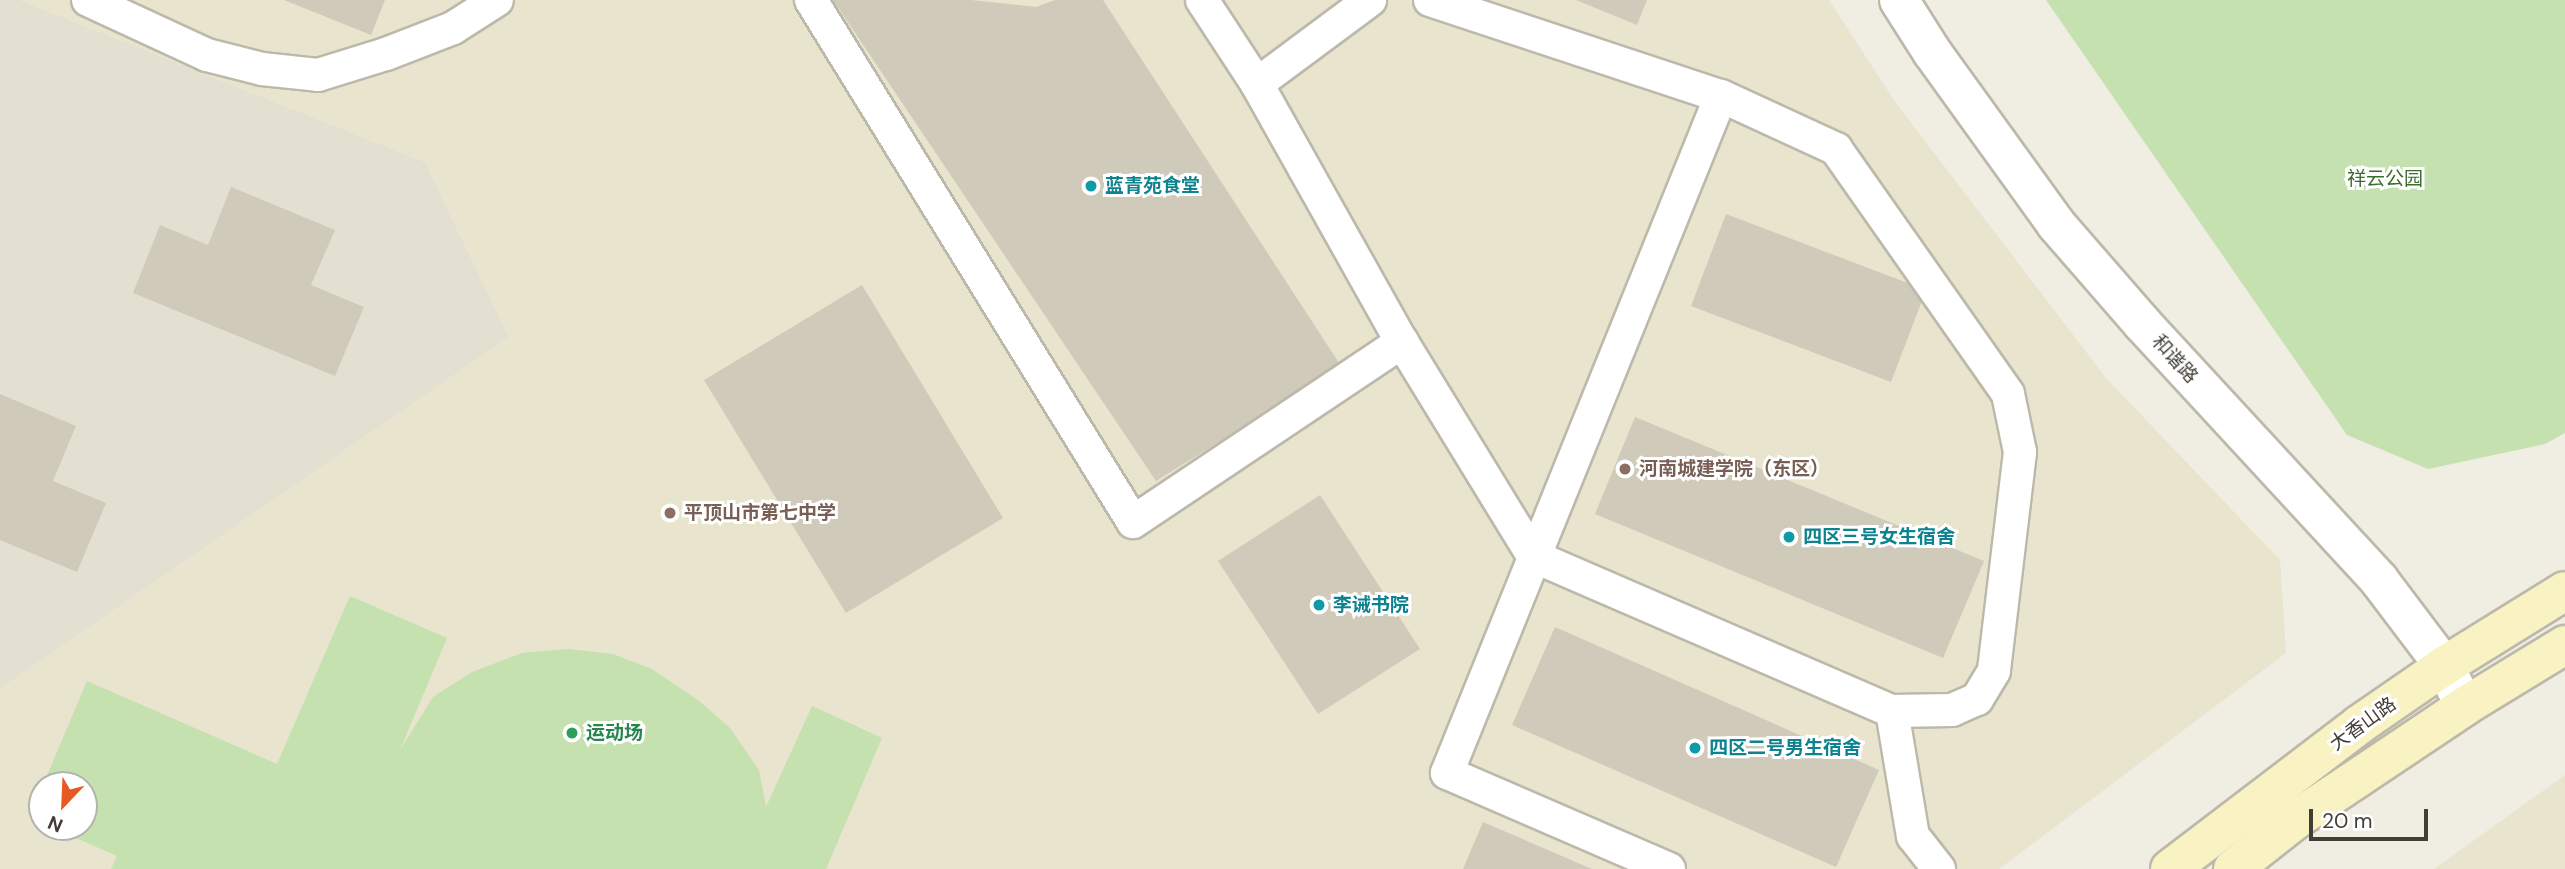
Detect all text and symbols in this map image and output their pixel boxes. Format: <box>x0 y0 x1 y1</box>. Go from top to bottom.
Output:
park label: 祥云公园 <box>2347 168 2423 190</box>
place label: 蓝青苑食堂 <box>1105 175 1200 197</box>
marker: 蓝青苑食堂 <box>1083 178 1099 194</box>
street label: 和谐路 <box>2147 330 2203 388</box>
place label: 河南城建学院（东区） <box>1639 458 1829 480</box>
marker: 河南城建学院（东区） <box>1617 461 1633 477</box>
place label: 平顶山市第七中学 <box>684 502 836 524</box>
marker: 平顶山市第七中学 <box>662 505 678 521</box>
place label: 四区三号女生宿舍 <box>1803 526 1955 548</box>
marker: 四区三号女生宿舍 <box>1781 529 1797 545</box>
place label: 李诫书院 <box>1333 594 1409 616</box>
marker: 李诫书院 <box>1311 597 1327 613</box>
street label: 大香山路 <box>2326 692 2400 756</box>
place label: 运动场 <box>586 722 643 744</box>
marker: 运动场 <box>564 725 580 741</box>
place label: 四区二号男生宿舍 <box>1709 737 1861 759</box>
marker: 四区二号男生宿舍 <box>1687 740 1703 756</box>
north arrow <box>28 771 98 841</box>
scale bar <box>2313 796 2432 840</box>
text: 20 m <box>2322 807 2373 835</box>
text: N <box>44 810 67 838</box>

